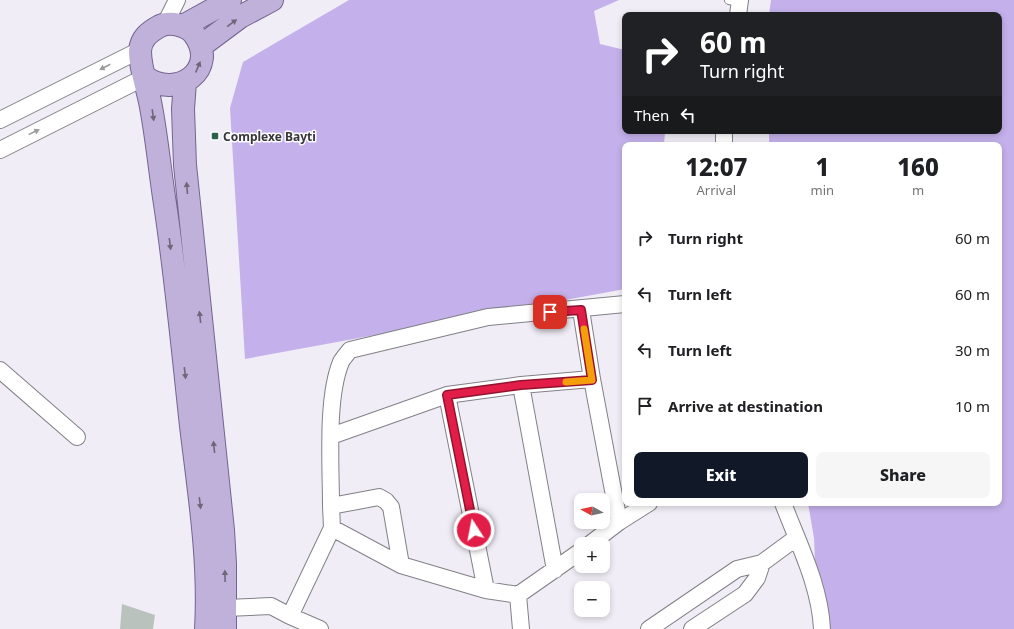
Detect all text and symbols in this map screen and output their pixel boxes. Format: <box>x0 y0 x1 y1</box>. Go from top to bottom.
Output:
one-way arrow <box>227 19 238 27</box>
text: 60 m <box>700 23 767 61</box>
icon: right <box>634 28 686 80</box>
text: Turn right <box>700 59 784 83</box>
one-way arrow <box>196 60 202 72</box>
one-way arrow <box>100 64 111 71</box>
icon: left <box>677 104 699 126</box>
text: Then <box>634 105 669 125</box>
one-way arrow <box>150 109 156 122</box>
place label: Complexe Bayti <box>223 128 316 145</box>
one-way arrow <box>29 129 40 135</box>
marker: Complexe Bayti <box>210 131 220 141</box>
text: 12:07 <box>685 150 747 183</box>
text: 1 <box>815 150 829 183</box>
text: 160 <box>897 150 939 183</box>
text: Arrival <box>696 181 736 199</box>
text: min <box>811 181 834 199</box>
text: m <box>912 181 924 199</box>
one-way arrow <box>183 182 190 194</box>
icon: right <box>634 227 656 249</box>
text: Turn right <box>668 228 743 248</box>
text: 60 m <box>955 228 990 248</box>
one-way arrow <box>167 238 174 250</box>
icon: left <box>634 283 656 305</box>
text: Turn left <box>668 284 732 304</box>
text: 60 m <box>955 284 990 304</box>
pin <box>533 295 567 329</box>
icon: arrive <box>539 301 561 323</box>
one-way arrow <box>196 311 203 323</box>
icon: left <box>634 339 656 361</box>
text: Turn left <box>668 340 732 360</box>
text: 30 m <box>955 340 990 360</box>
one-way arrow <box>182 367 188 379</box>
icon: arrive <box>634 395 656 417</box>
text: Arrive at destination <box>668 396 823 416</box>
text: 10 m <box>955 396 990 416</box>
one-way arrow <box>210 441 217 453</box>
button: Exit <box>634 452 808 498</box>
button: Share <box>816 452 990 498</box>
north arrow <box>574 493 610 529</box>
map controls <box>574 493 610 617</box>
one-way arrow <box>197 496 203 509</box>
position arrow <box>453 509 495 551</box>
button: + <box>574 537 610 573</box>
one-way arrow <box>222 570 229 582</box>
button: − <box>574 581 610 617</box>

